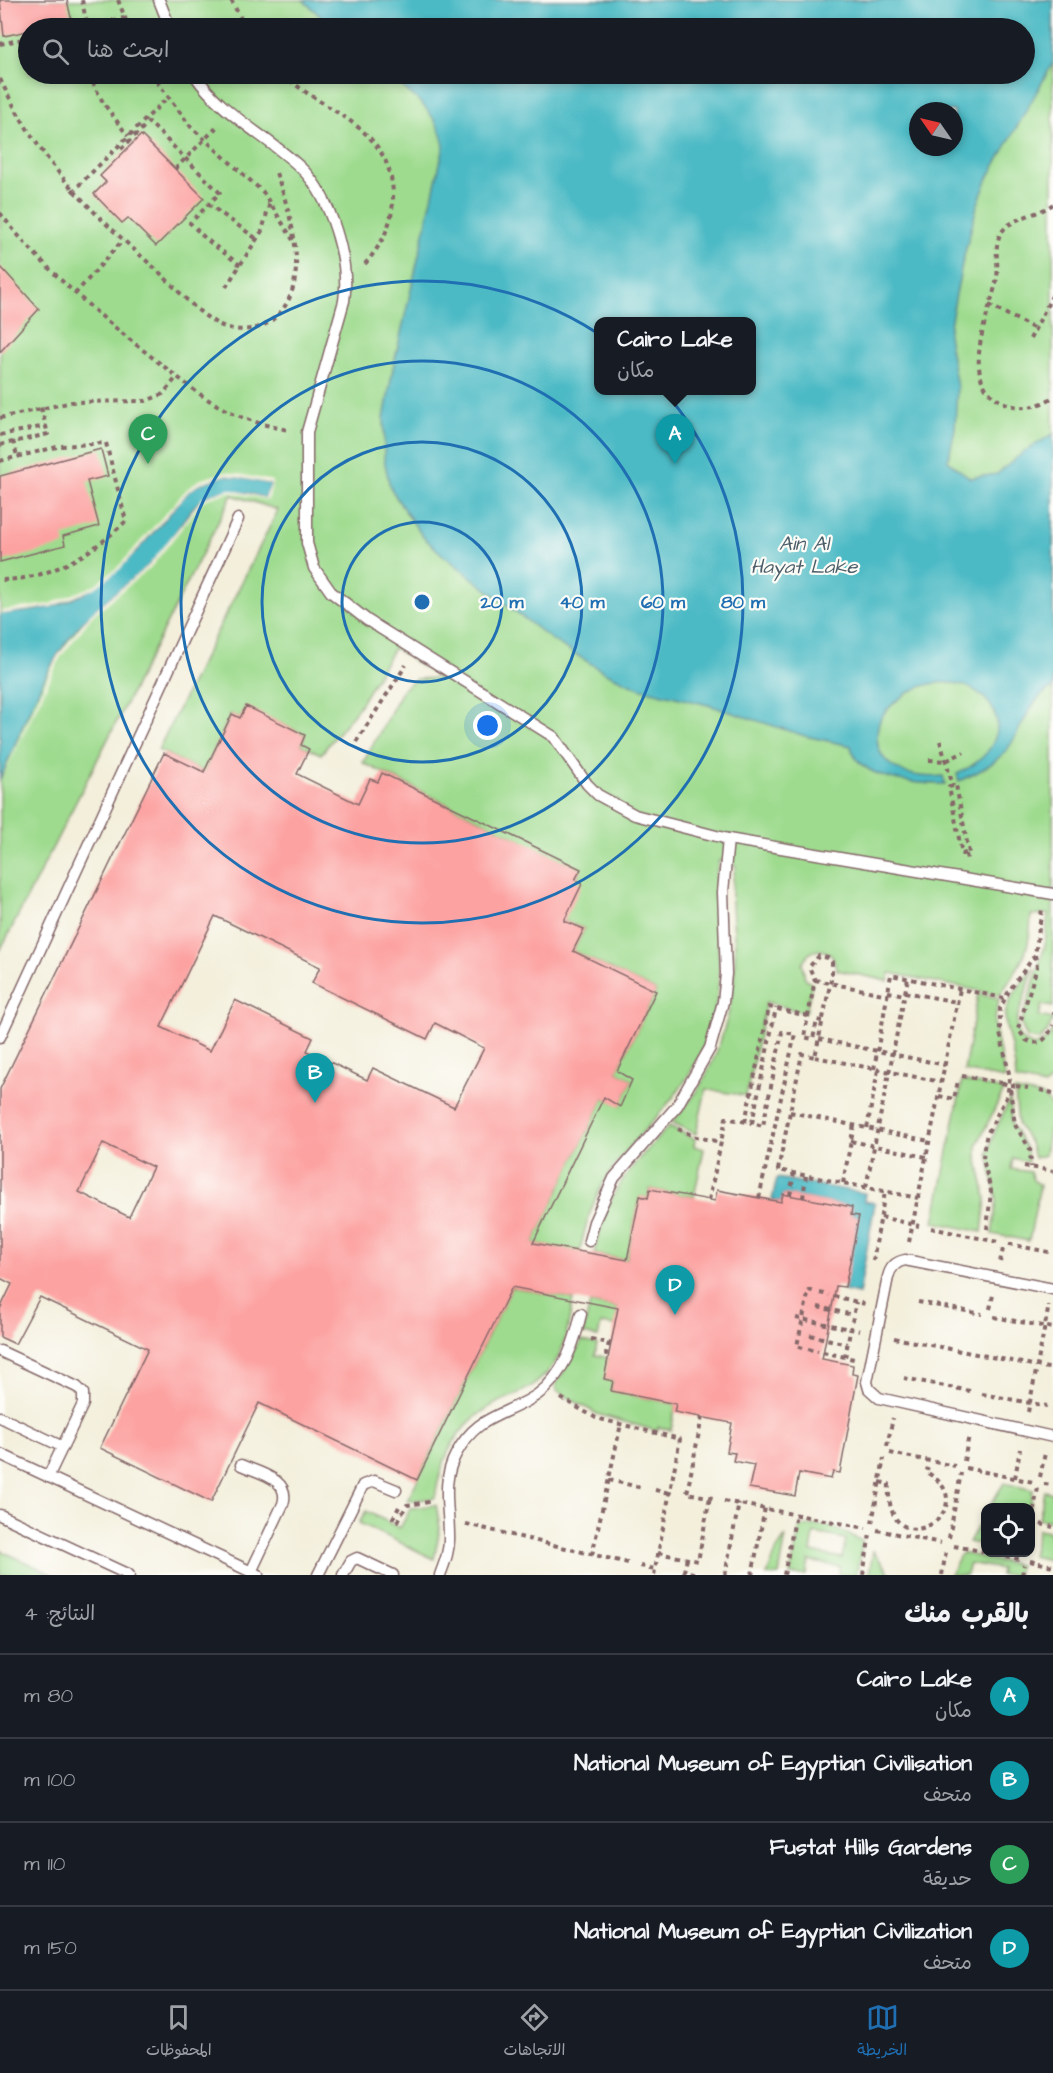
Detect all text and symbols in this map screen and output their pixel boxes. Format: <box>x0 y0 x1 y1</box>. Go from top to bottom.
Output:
search box <box>18 18 1035 84</box>
icon: search <box>39 35 72 68</box>
text: ابحث هنا <box>87 35 169 66</box>
north arrow <box>909 102 963 156</box>
popup <box>594 317 756 395</box>
text: Cairo Lake <box>617 324 733 355</box>
text: مكان <box>617 357 654 385</box>
pin: C <box>128 414 168 464</box>
pin: A <box>656 414 694 464</box>
water label: Ain Al Hayat Lake <box>751 530 859 582</box>
text: 20 m <box>480 590 524 615</box>
text: 40 m <box>560 590 605 615</box>
text: 60 m <box>641 590 686 615</box>
text: 80 m <box>721 590 766 615</box>
centre of rings <box>412 592 432 612</box>
your location <box>473 711 502 740</box>
pin: B <box>296 1054 334 1103</box>
pin: D <box>656 1266 694 1315</box>
map controls <box>981 1503 1035 1557</box>
button: locate <box>981 1503 1035 1557</box>
text: بالقرب منك <box>905 1596 1029 1632</box>
text: النتائج: 4 <box>24 1600 95 1628</box>
text: Cairo Lake <box>857 1664 972 1695</box>
text: 80 m <box>24 1682 73 1710</box>
text: A <box>1003 1682 1016 1710</box>
text: مكان <box>935 1697 972 1725</box>
text: National Museum of Egyptian Civilisation <box>574 1748 972 1779</box>
text: 100 m <box>24 1766 75 1794</box>
text: B <box>1002 1766 1017 1794</box>
text: متحف <box>923 1781 972 1809</box>
text: Fustat Hills Gardens <box>770 1832 972 1863</box>
text: 110 m <box>24 1850 65 1878</box>
text: C <box>1002 1850 1017 1878</box>
text: حديقة <box>923 1865 972 1893</box>
text: National Museum of Egyptian Civilization <box>574 1916 972 1947</box>
text: 150 m <box>24 1934 77 1962</box>
text: D <box>1003 1934 1016 1962</box>
text: متحف <box>923 1949 972 1977</box>
tab: المحفوظات <box>146 2001 212 2064</box>
tab: الاتجاهات <box>504 2001 565 2064</box>
tab: الخريطة <box>857 2001 907 2064</box>

